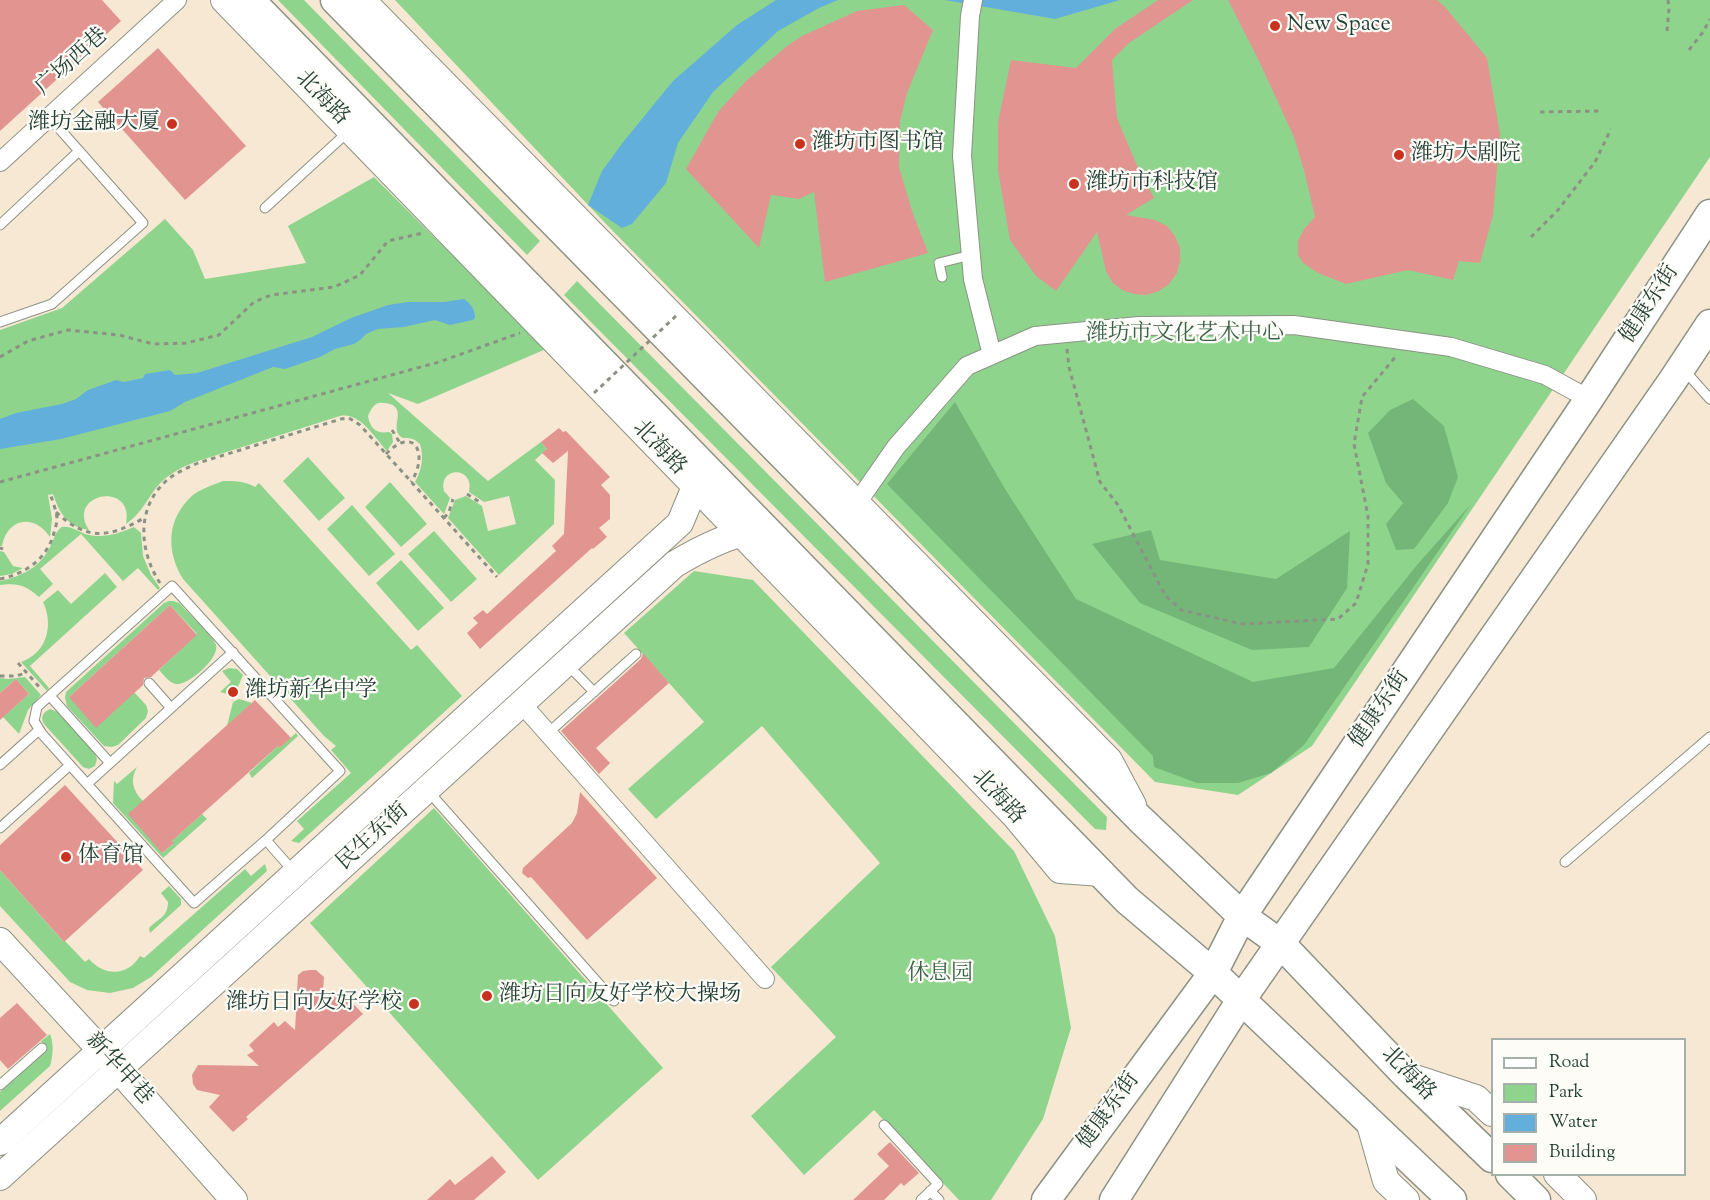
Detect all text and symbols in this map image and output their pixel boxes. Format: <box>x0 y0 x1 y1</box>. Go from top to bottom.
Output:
place label: New Space <box>1287 13 1391 39</box>
marker: New Space <box>1268 19 1282 33</box>
street label: 广场西巷 <box>31 24 115 102</box>
street label: 北海路 <box>289 66 353 132</box>
place label: 潍坊金融大厦 <box>28 111 160 137</box>
marker: 潍坊金融大厦 <box>165 117 179 131</box>
place label: 潍坊市图书馆 <box>812 131 944 157</box>
marker: 潍坊市图书馆 <box>793 137 807 151</box>
place label: 潍坊大剧院 <box>1411 142 1521 168</box>
marker: 潍坊大剧院 <box>1392 148 1406 162</box>
place label: 潍坊市科技馆 <box>1086 171 1218 197</box>
marker: 潍坊市科技馆 <box>1067 177 1081 191</box>
street label: 健康东街 <box>1616 261 1686 349</box>
park label: 潍坊市文化艺术中心 <box>1086 322 1284 348</box>
street label: 北海路 <box>626 416 690 482</box>
street label: 健康东街 <box>1345 666 1417 754</box>
place label: 潍坊新华中学 <box>245 679 377 705</box>
marker: 潍坊新华中学 <box>226 685 240 699</box>
street label: 北海路 <box>965 765 1029 831</box>
street label: 民生东街 <box>332 799 416 877</box>
place label: 体育馆 <box>78 844 144 870</box>
marker: 体育馆 <box>59 850 73 864</box>
park label: 休息园 <box>907 962 973 988</box>
place label: 潍坊日向友好学校大操场 <box>499 983 741 1009</box>
marker: 潍坊日向友好学校大操场 <box>480 989 494 1003</box>
place label: 潍坊日向友好学校 <box>226 991 402 1017</box>
marker: 潍坊日向友好学校 <box>407 997 421 1011</box>
street label: 新华甲巷 <box>79 1028 157 1112</box>
legend <box>1491 1038 1686 1176</box>
street label: 北海路 <box>1374 1042 1440 1108</box>
text: Road <box>1549 1050 1589 1076</box>
street label: 健康东街 <box>1073 1069 1147 1155</box>
text: Park <box>1549 1080 1583 1106</box>
text: Water <box>1549 1110 1597 1136</box>
text: Building <box>1549 1140 1615 1166</box>

